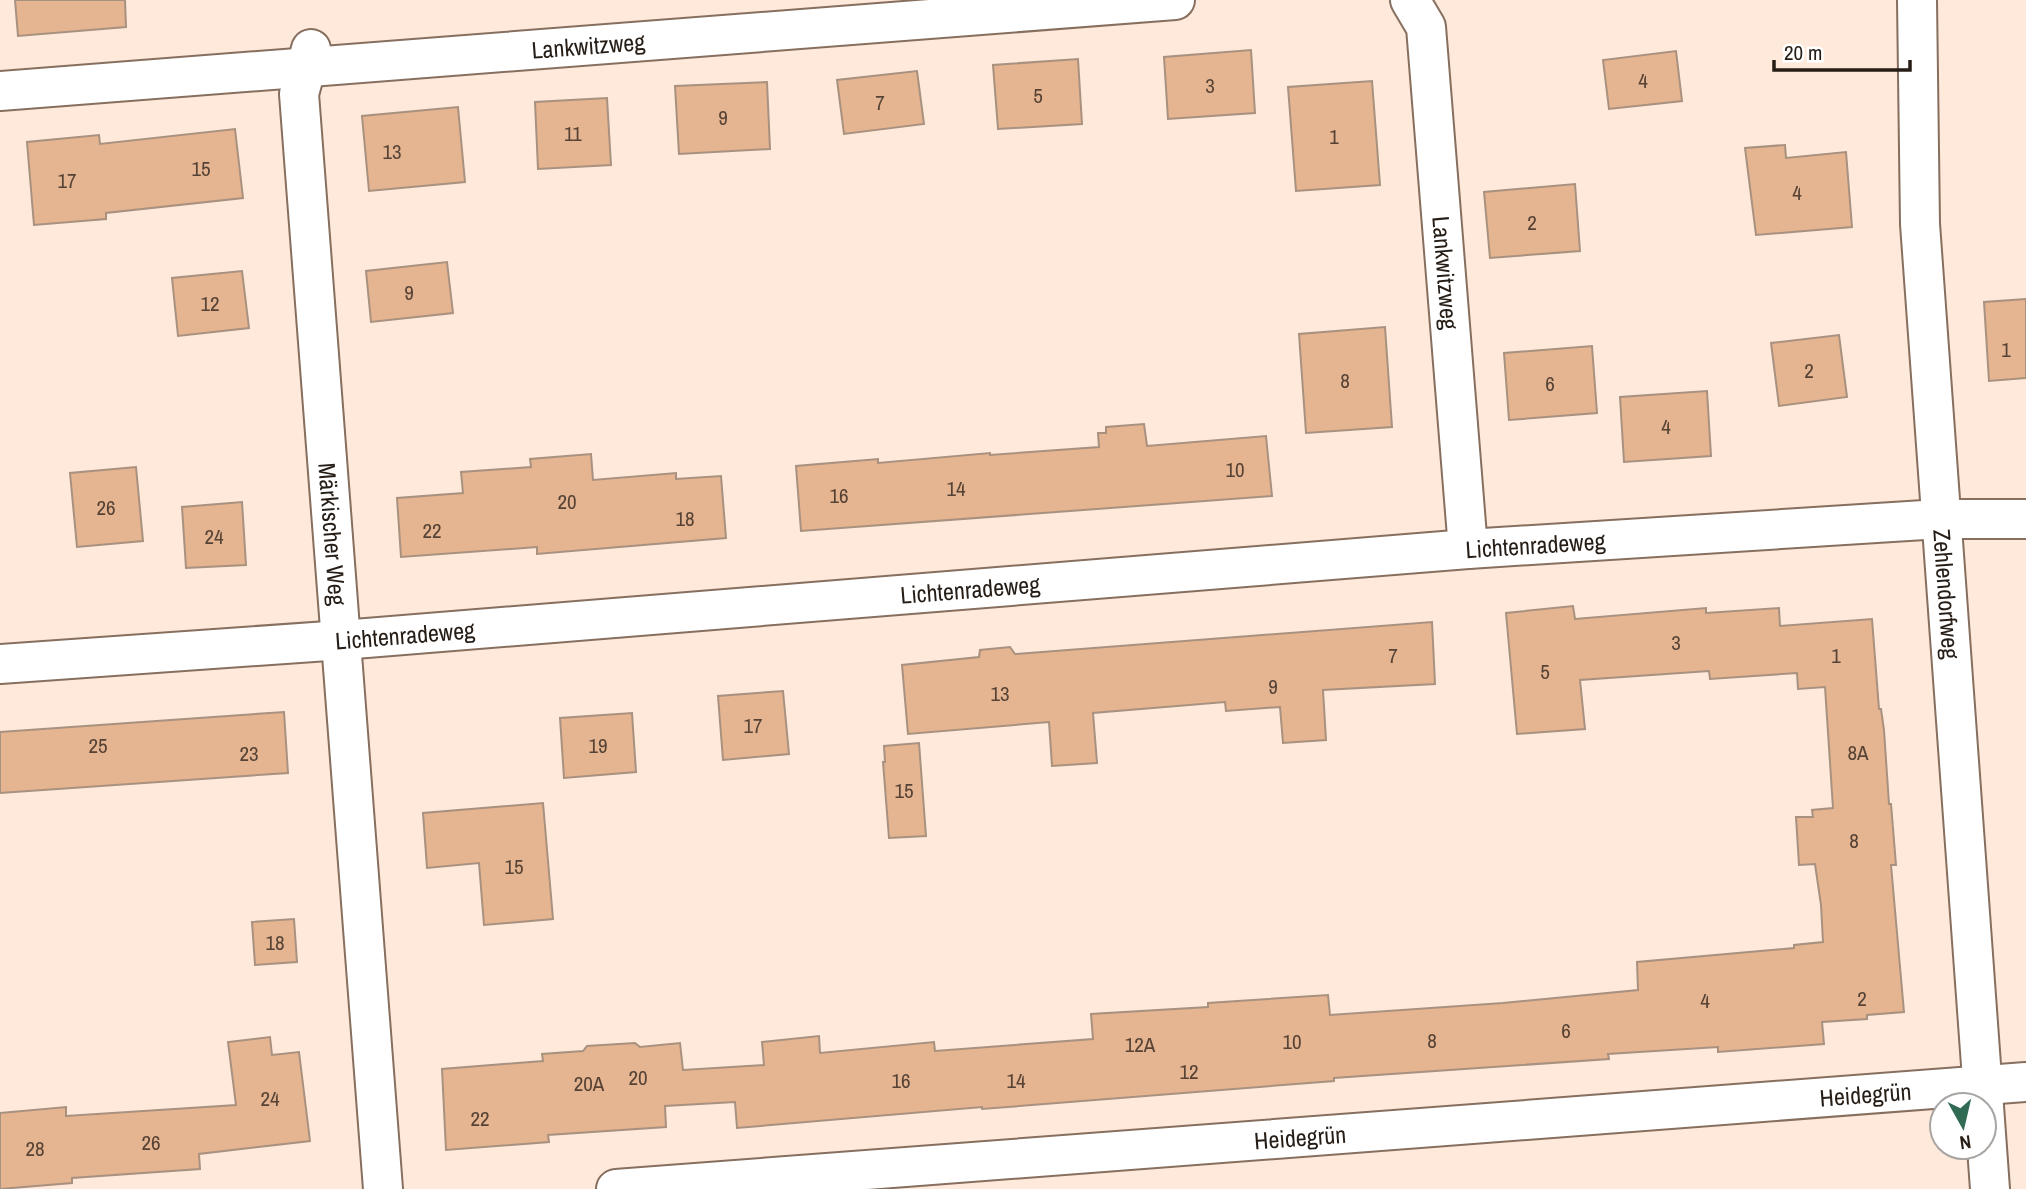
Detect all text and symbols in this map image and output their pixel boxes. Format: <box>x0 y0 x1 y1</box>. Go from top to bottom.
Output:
street label: Lankwitzweg <box>530 25 646 66</box>
scale bar <box>1774 28 1910 72</box>
text: 20 m <box>1784 38 1822 67</box>
house number: 4 <box>1638 66 1648 95</box>
house number: 3 <box>1205 71 1215 100</box>
house number: 5 <box>1033 81 1043 110</box>
house number: 7 <box>875 88 885 117</box>
house number: 9 <box>718 103 728 132</box>
house number: 11 <box>564 119 582 148</box>
house number: 1 <box>1329 122 1339 151</box>
house number: 13 <box>382 137 402 166</box>
house number: 15 <box>191 154 211 183</box>
house number: 17 <box>57 166 77 195</box>
house number: 4 <box>1792 178 1802 207</box>
house number: 2 <box>1527 208 1537 237</box>
street label: Lankwitzweg <box>1425 215 1466 331</box>
house number: 9 <box>404 278 414 307</box>
house number: 12 <box>200 289 220 318</box>
house number: 1 <box>2001 335 2011 364</box>
house number: 2 <box>1804 356 1814 385</box>
house number: 8 <box>1340 366 1350 395</box>
house number: 6 <box>1545 369 1555 398</box>
house number: 4 <box>1661 412 1671 441</box>
house number: 10 <box>1225 455 1245 484</box>
street label: Märkischer Weg <box>311 462 354 607</box>
house number: 14 <box>946 474 966 503</box>
house number: 16 <box>829 481 849 510</box>
house number: 20 <box>557 487 577 516</box>
house number: 26 <box>96 493 116 522</box>
house number: 18 <box>675 504 695 533</box>
house number: 22 <box>422 516 442 545</box>
house number: 24 <box>204 522 224 551</box>
street label: Lichtenradeweg <box>1464 524 1606 565</box>
street label: Zehlendorfweg <box>1926 528 1968 660</box>
street label: Lichtenradeweg <box>899 568 1041 611</box>
street label: Lichtenradeweg <box>334 613 476 656</box>
house number: 3 <box>1671 628 1681 657</box>
house number: 7 <box>1388 641 1398 670</box>
house number: 1 <box>1831 641 1841 670</box>
house number: 5 <box>1540 657 1550 686</box>
house number: 9 <box>1268 672 1278 701</box>
house number: 13 <box>990 679 1010 708</box>
house number: 17 <box>743 711 763 740</box>
house number: 25 <box>88 731 108 760</box>
house number: 19 <box>588 731 608 760</box>
house number: 8A <box>1847 738 1869 767</box>
house number: 23 <box>239 739 259 768</box>
house number: 15 <box>894 776 914 805</box>
house number: 8 <box>1849 826 1859 855</box>
house number: 15 <box>504 852 524 881</box>
house number: 18 <box>265 928 285 957</box>
house number: 2 <box>1857 984 1867 1013</box>
house number: 4 <box>1700 986 1710 1015</box>
house number: 6 <box>1561 1016 1571 1045</box>
house number: 8 <box>1427 1026 1437 1055</box>
house number: 10 <box>1282 1027 1302 1056</box>
house number: 12A <box>1125 1030 1156 1059</box>
house number: 12 <box>1179 1057 1199 1086</box>
house number: 20 <box>628 1063 648 1092</box>
house number: 16 <box>891 1066 911 1095</box>
house number: 14 <box>1006 1066 1026 1095</box>
house number: 20A <box>574 1069 605 1098</box>
street label: Heidegrün <box>1818 1075 1912 1114</box>
house number: 24 <box>260 1084 280 1113</box>
north arrow <box>1928 1091 1998 1161</box>
house number: 22 <box>470 1104 490 1133</box>
street label: Heidegrün <box>1253 1118 1347 1157</box>
house number: 26 <box>141 1128 161 1157</box>
text: N <box>1958 1129 1973 1156</box>
house number: 28 <box>25 1134 45 1163</box>

